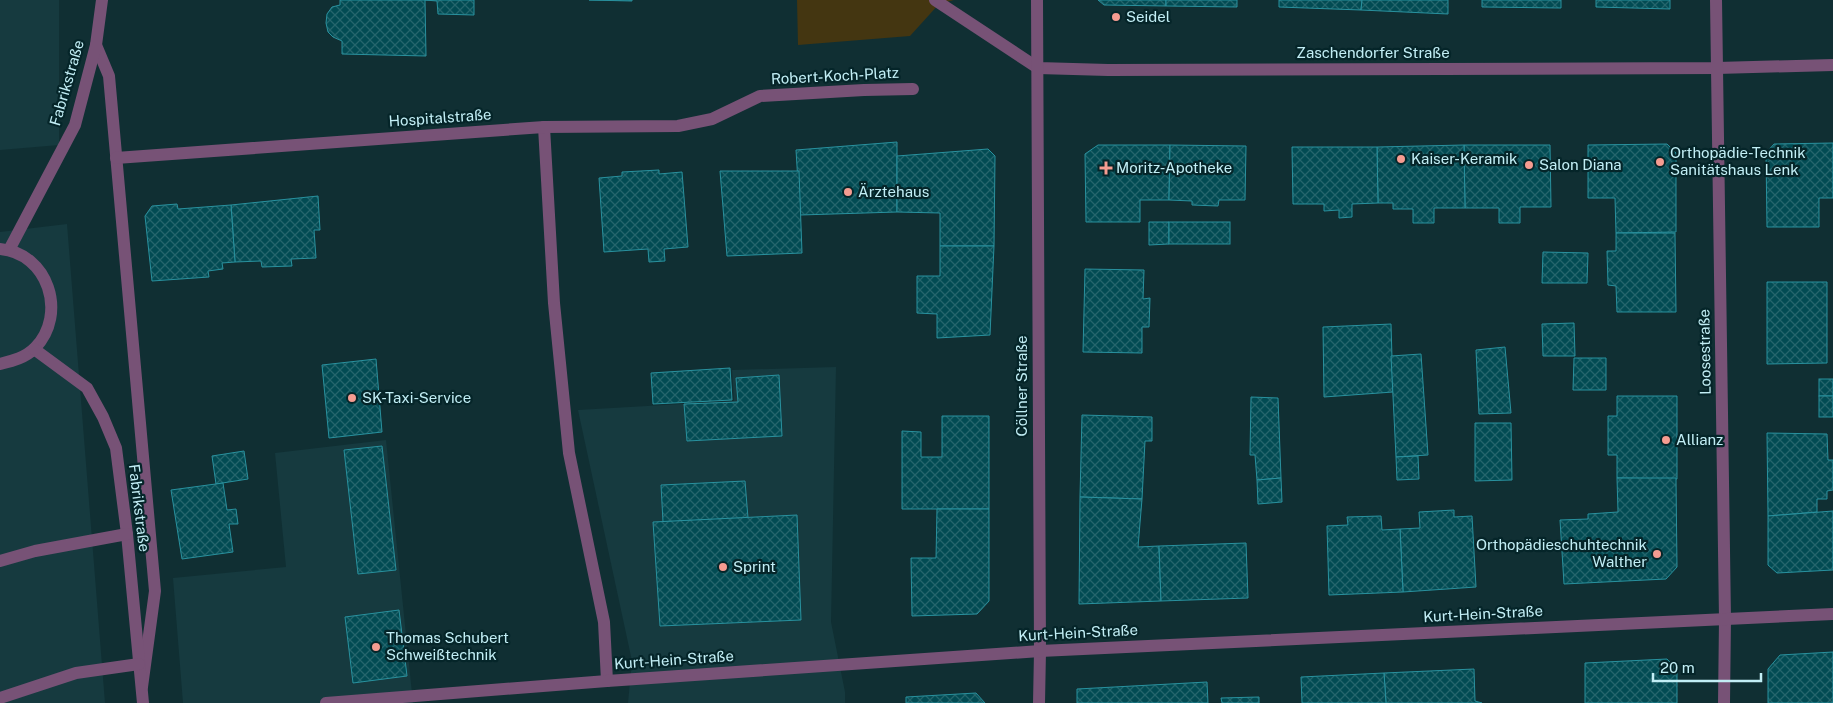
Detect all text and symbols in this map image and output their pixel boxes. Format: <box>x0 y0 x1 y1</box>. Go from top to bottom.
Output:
place label: Seidel <box>1126 8 1170 25</box>
marker: Seidel <box>1110 11 1122 23</box>
street label: Fabrikstraße <box>46 38 87 128</box>
street label: Zaschendorfer Straße <box>1296 44 1450 61</box>
street label: Robert-Koch-Platz <box>770 64 899 87</box>
street label: Hospitalstraße <box>388 105 492 130</box>
place label: Orthopädie-Technik Sanitätshaus Lenk <box>1670 144 1806 178</box>
place label: Kaiser-Keramik <box>1411 150 1517 167</box>
marker: Kaiser-Keramik <box>1395 153 1407 165</box>
place label: Salon Diana <box>1539 156 1622 173</box>
marker: Orthopädie-Technik Sanitätshaus Lenk <box>1654 156 1666 168</box>
place label: Moritz-Apotheke <box>1116 159 1232 176</box>
marker: Salon Diana <box>1523 159 1535 171</box>
marker: Moritz-Apotheke <box>1100 162 1112 174</box>
place label: Ärztehaus <box>858 182 929 200</box>
marker: Ärztehaus <box>842 186 854 198</box>
street label: Loosestraße <box>1695 309 1714 395</box>
street label: Cöllner Straße <box>1013 335 1030 437</box>
place label: SK-Taxi-Service <box>362 389 471 406</box>
marker: SK-Taxi-Service <box>346 392 358 404</box>
place label: Allianz <box>1676 431 1723 448</box>
marker: Allianz <box>1660 434 1672 446</box>
street label: Fabrikstraße <box>126 463 153 553</box>
place label: Orthopädieschuhtechnik Walther <box>1476 536 1647 570</box>
marker: Orthopädieschuhtechnik Walther <box>1651 548 1663 560</box>
place label: Sprint <box>733 558 776 575</box>
marker: Sprint <box>717 561 729 573</box>
street label: Kurt-Hein-Straße <box>1423 602 1543 625</box>
street label: Kurt-Hein-Straße <box>1018 621 1138 644</box>
place label: Thomas Schubert Schweißtechnik <box>386 629 509 663</box>
marker: Thomas Schubert Schweißtechnik <box>370 641 382 653</box>
street label: Kurt-Hein-Straße <box>614 647 734 672</box>
scale bar <box>1653 650 1760 682</box>
text: 20 m <box>1660 659 1695 676</box>

